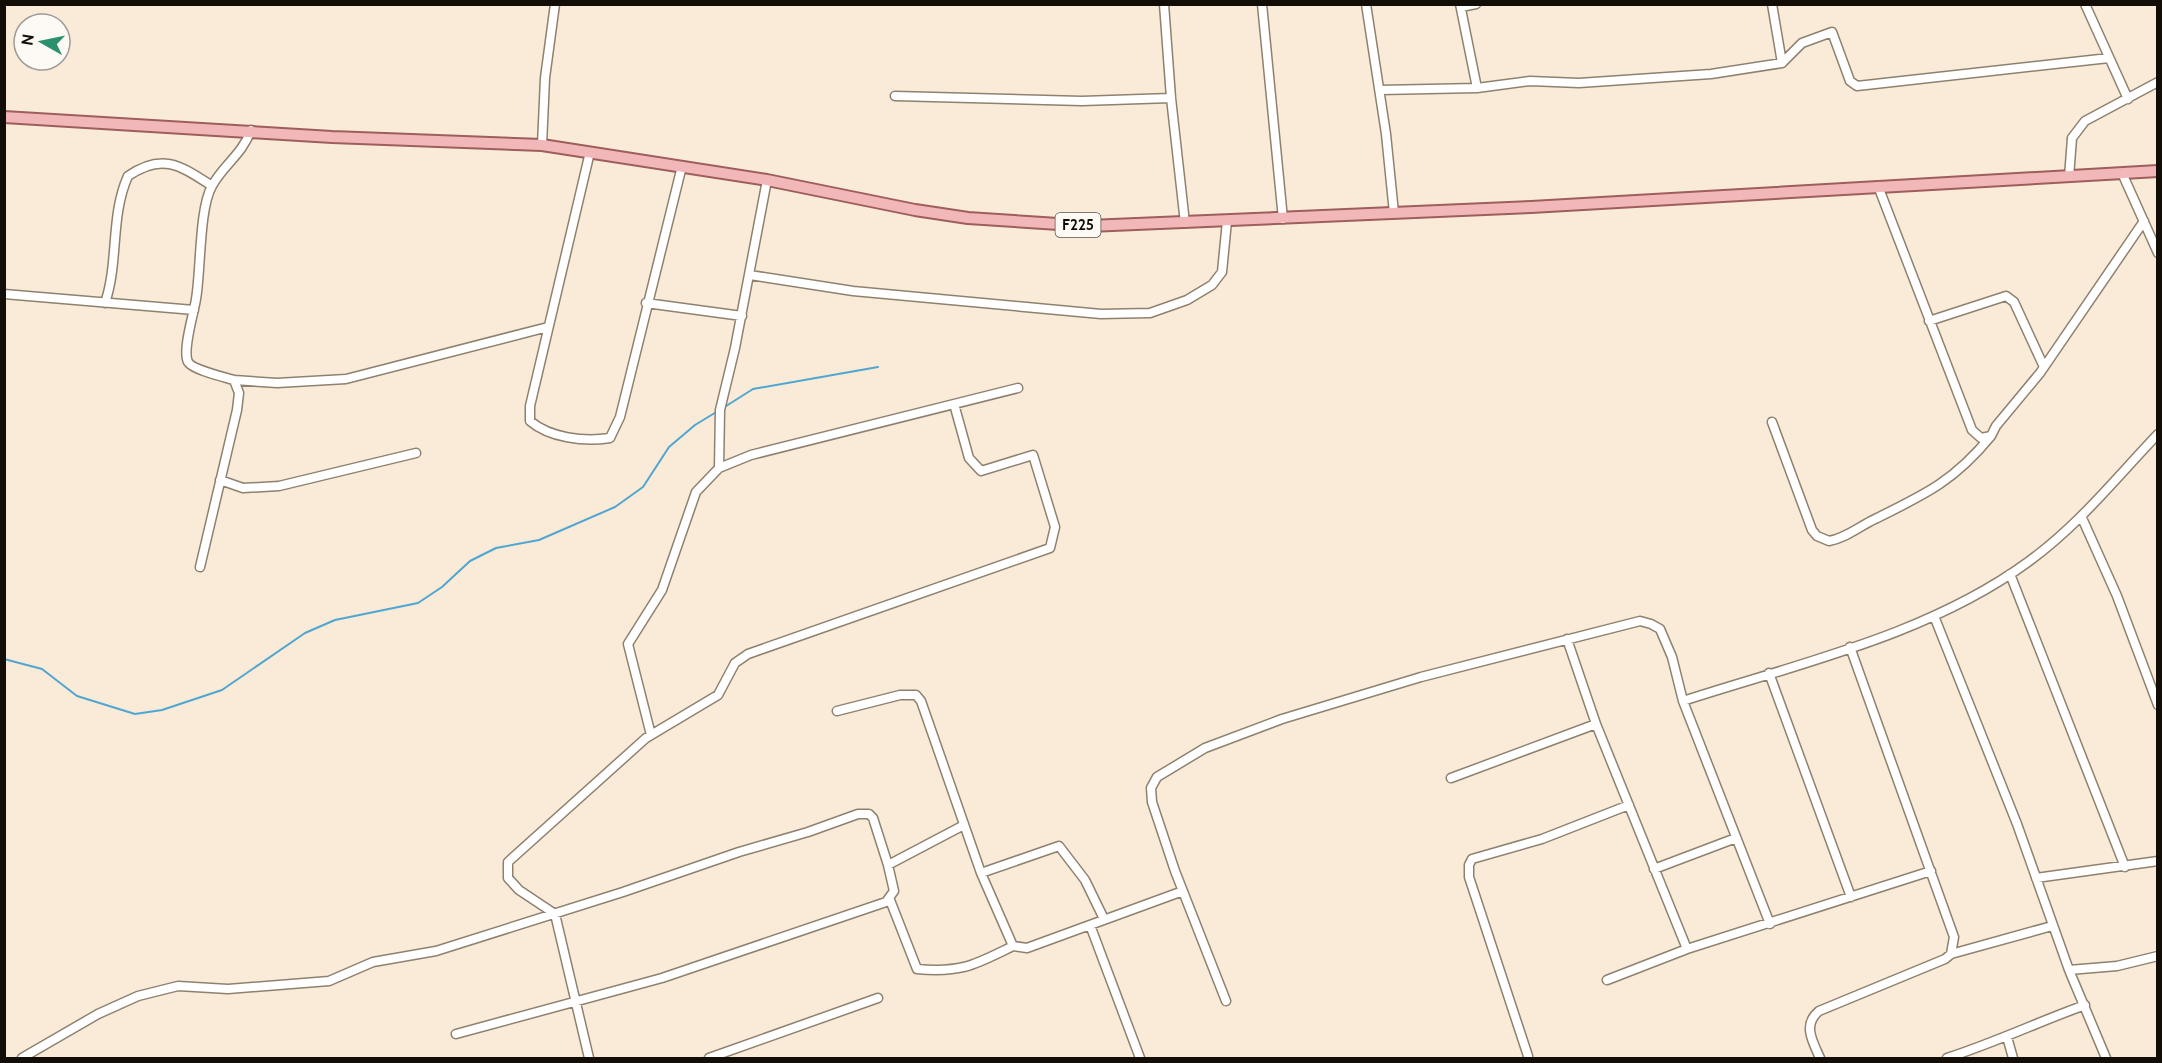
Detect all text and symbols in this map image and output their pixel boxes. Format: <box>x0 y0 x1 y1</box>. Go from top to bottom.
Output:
north arrow <box>12 12 72 72</box>
text: N <box>17 33 38 47</box>
road number: F225 <box>1056 213 1100 237</box>

